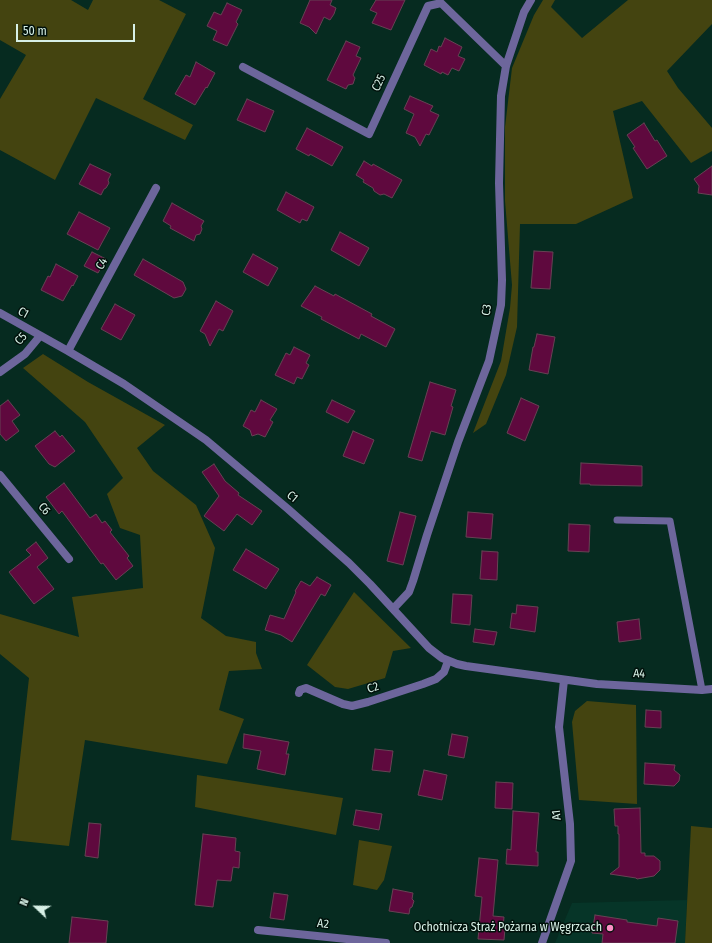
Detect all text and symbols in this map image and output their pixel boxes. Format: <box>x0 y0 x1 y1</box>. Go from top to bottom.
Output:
scale bar <box>18 16 137 42</box>
text: 50 m <box>23 24 47 38</box>
street label: C25 <box>369 72 389 94</box>
street label: C4 <box>93 256 111 272</box>
street label: C3 <box>479 303 495 317</box>
street label: C1 <box>15 304 31 322</box>
street label: C5 <box>12 330 30 348</box>
street label: C1 <box>283 488 301 506</box>
street label: C6 <box>35 500 53 518</box>
street label: A4 <box>633 666 645 682</box>
street label: C2 <box>365 679 381 697</box>
street label: A1 <box>549 809 565 821</box>
north arrow <box>16 887 56 927</box>
text: N <box>17 897 32 908</box>
street label: A2 <box>316 916 330 932</box>
place label: Ochotnicza Straż Pożarna w Węgrzcach <box>414 921 602 935</box>
marker: Ochotnicza Straż Pożarna w Węgrzcach <box>605 923 615 933</box>

